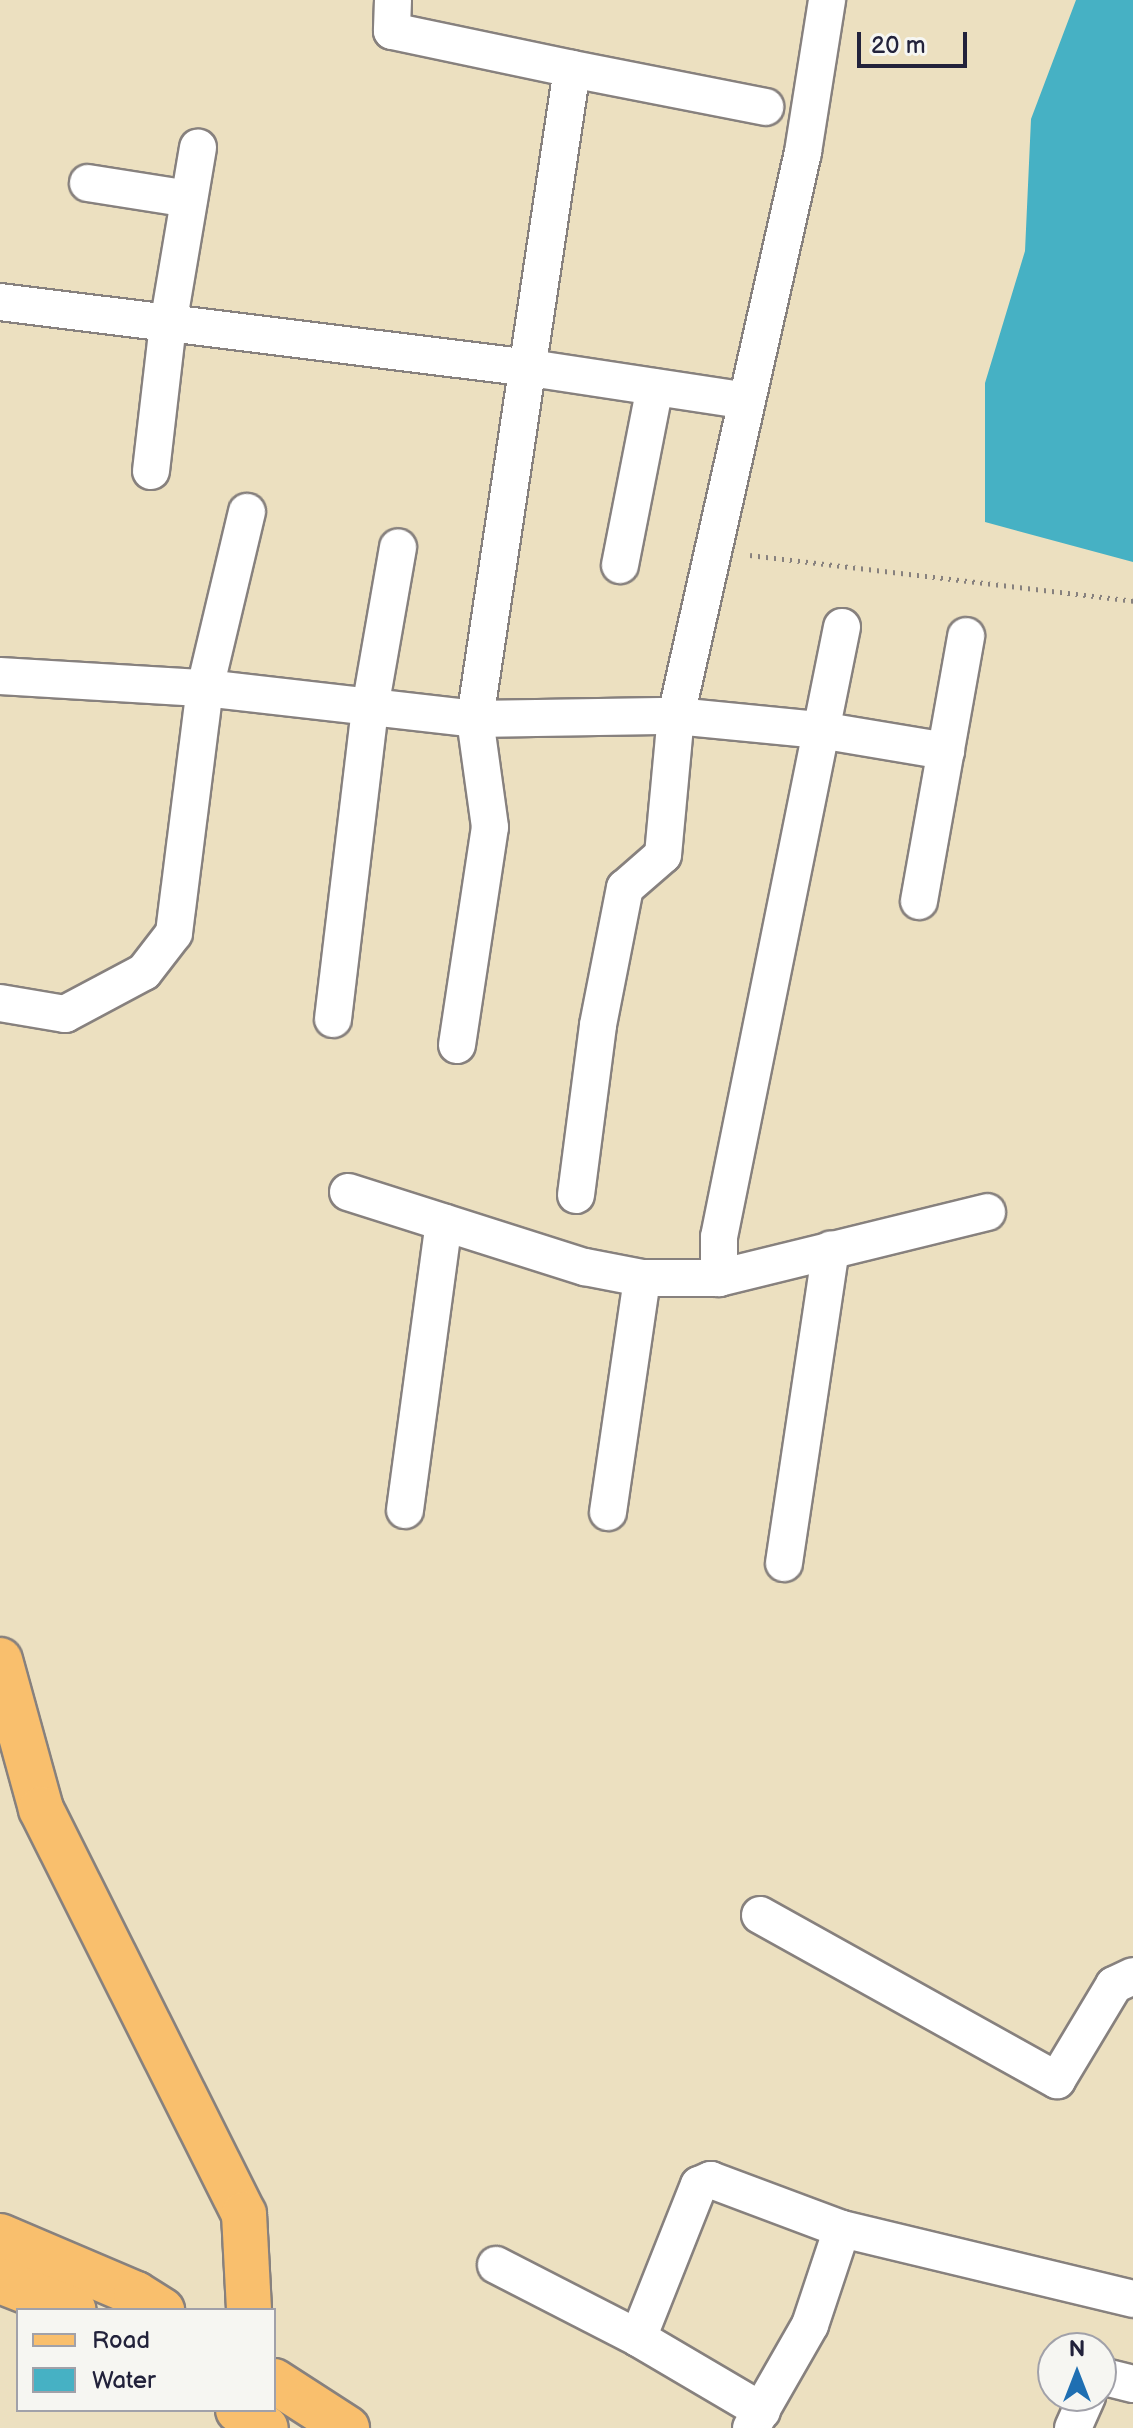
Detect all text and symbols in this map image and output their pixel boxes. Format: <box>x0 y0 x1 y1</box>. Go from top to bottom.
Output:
scale bar <box>861 16 971 66</box>
text: 20 m <box>871 31 926 60</box>
legend <box>16 2308 276 2412</box>
text: Road <box>92 2326 150 2355</box>
north arrow <box>1037 2332 1117 2412</box>
text: N <box>1069 2336 1085 2363</box>
text: Water <box>92 2366 156 2395</box>

